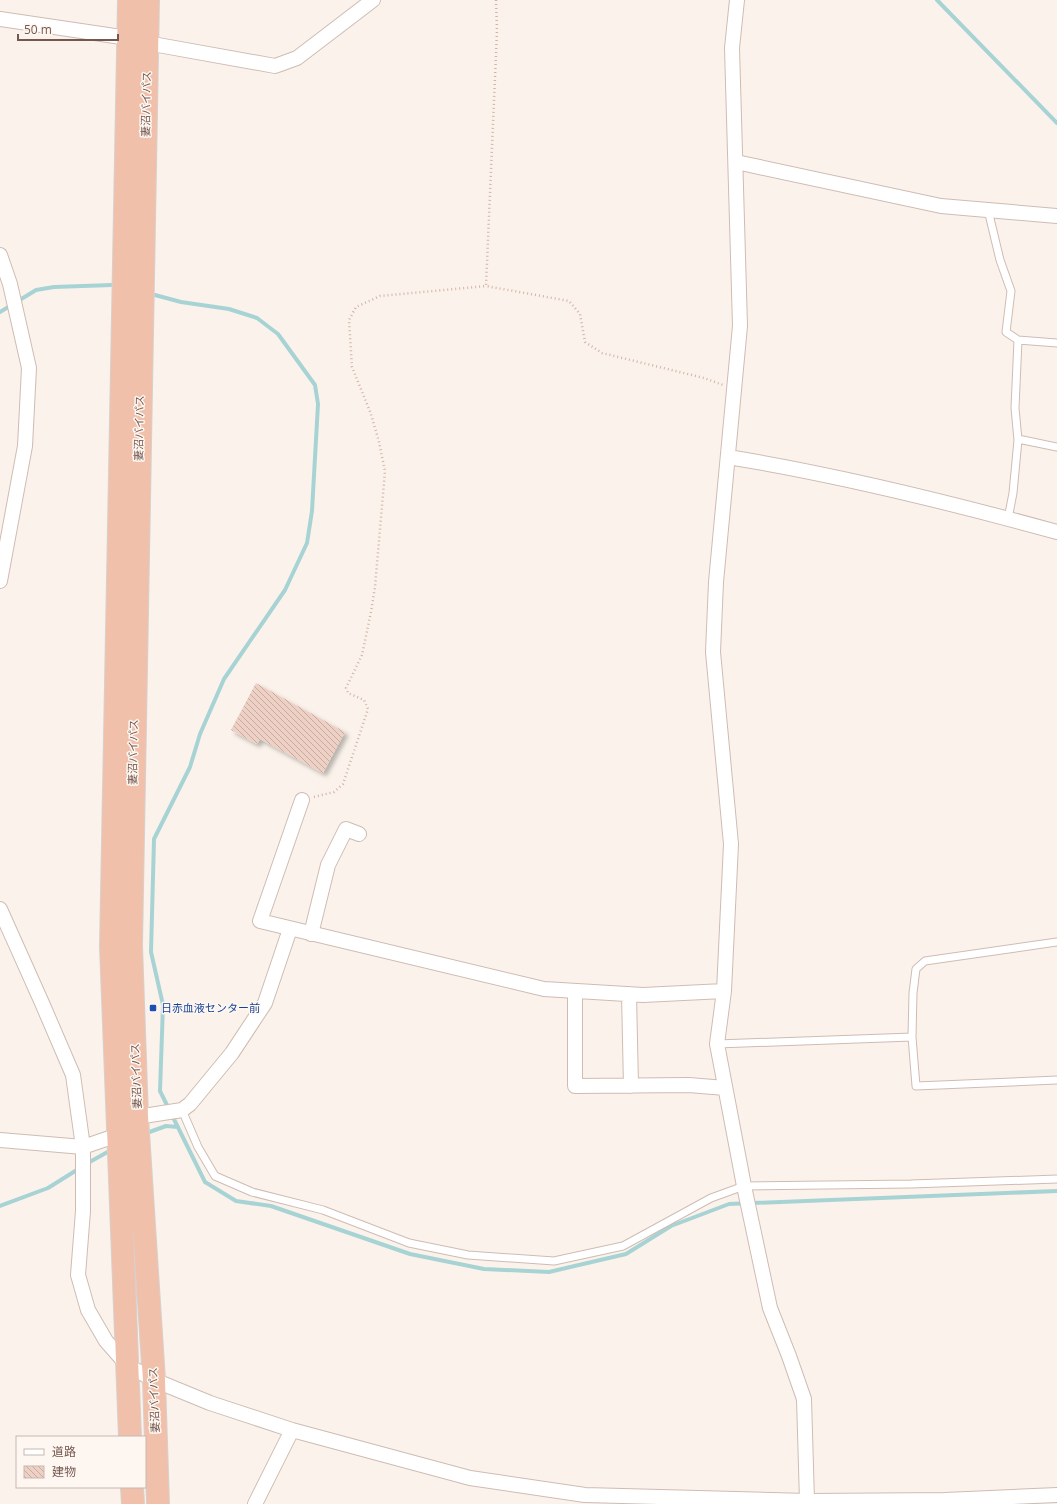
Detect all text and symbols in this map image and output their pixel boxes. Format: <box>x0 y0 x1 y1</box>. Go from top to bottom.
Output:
scale bar <box>18 16 118 42</box>
text: 50 m <box>24 21 52 38</box>
street label: 妻沼バイパス <box>137 71 154 137</box>
street label: 妻沼バイパス <box>130 395 147 461</box>
street label: 妻沼バイパス <box>124 719 141 785</box>
place label: 日赤血液センター前 <box>161 1000 260 1015</box>
marker: 日赤血液センター前 <box>148 1003 158 1013</box>
street label: 妻沼バイパス <box>127 1043 144 1109</box>
street label: 妻沼バイパス <box>145 1367 162 1433</box>
legend <box>16 1436 146 1488</box>
text: 道路 <box>52 1443 76 1460</box>
text: 建物 <box>52 1463 76 1480</box>

